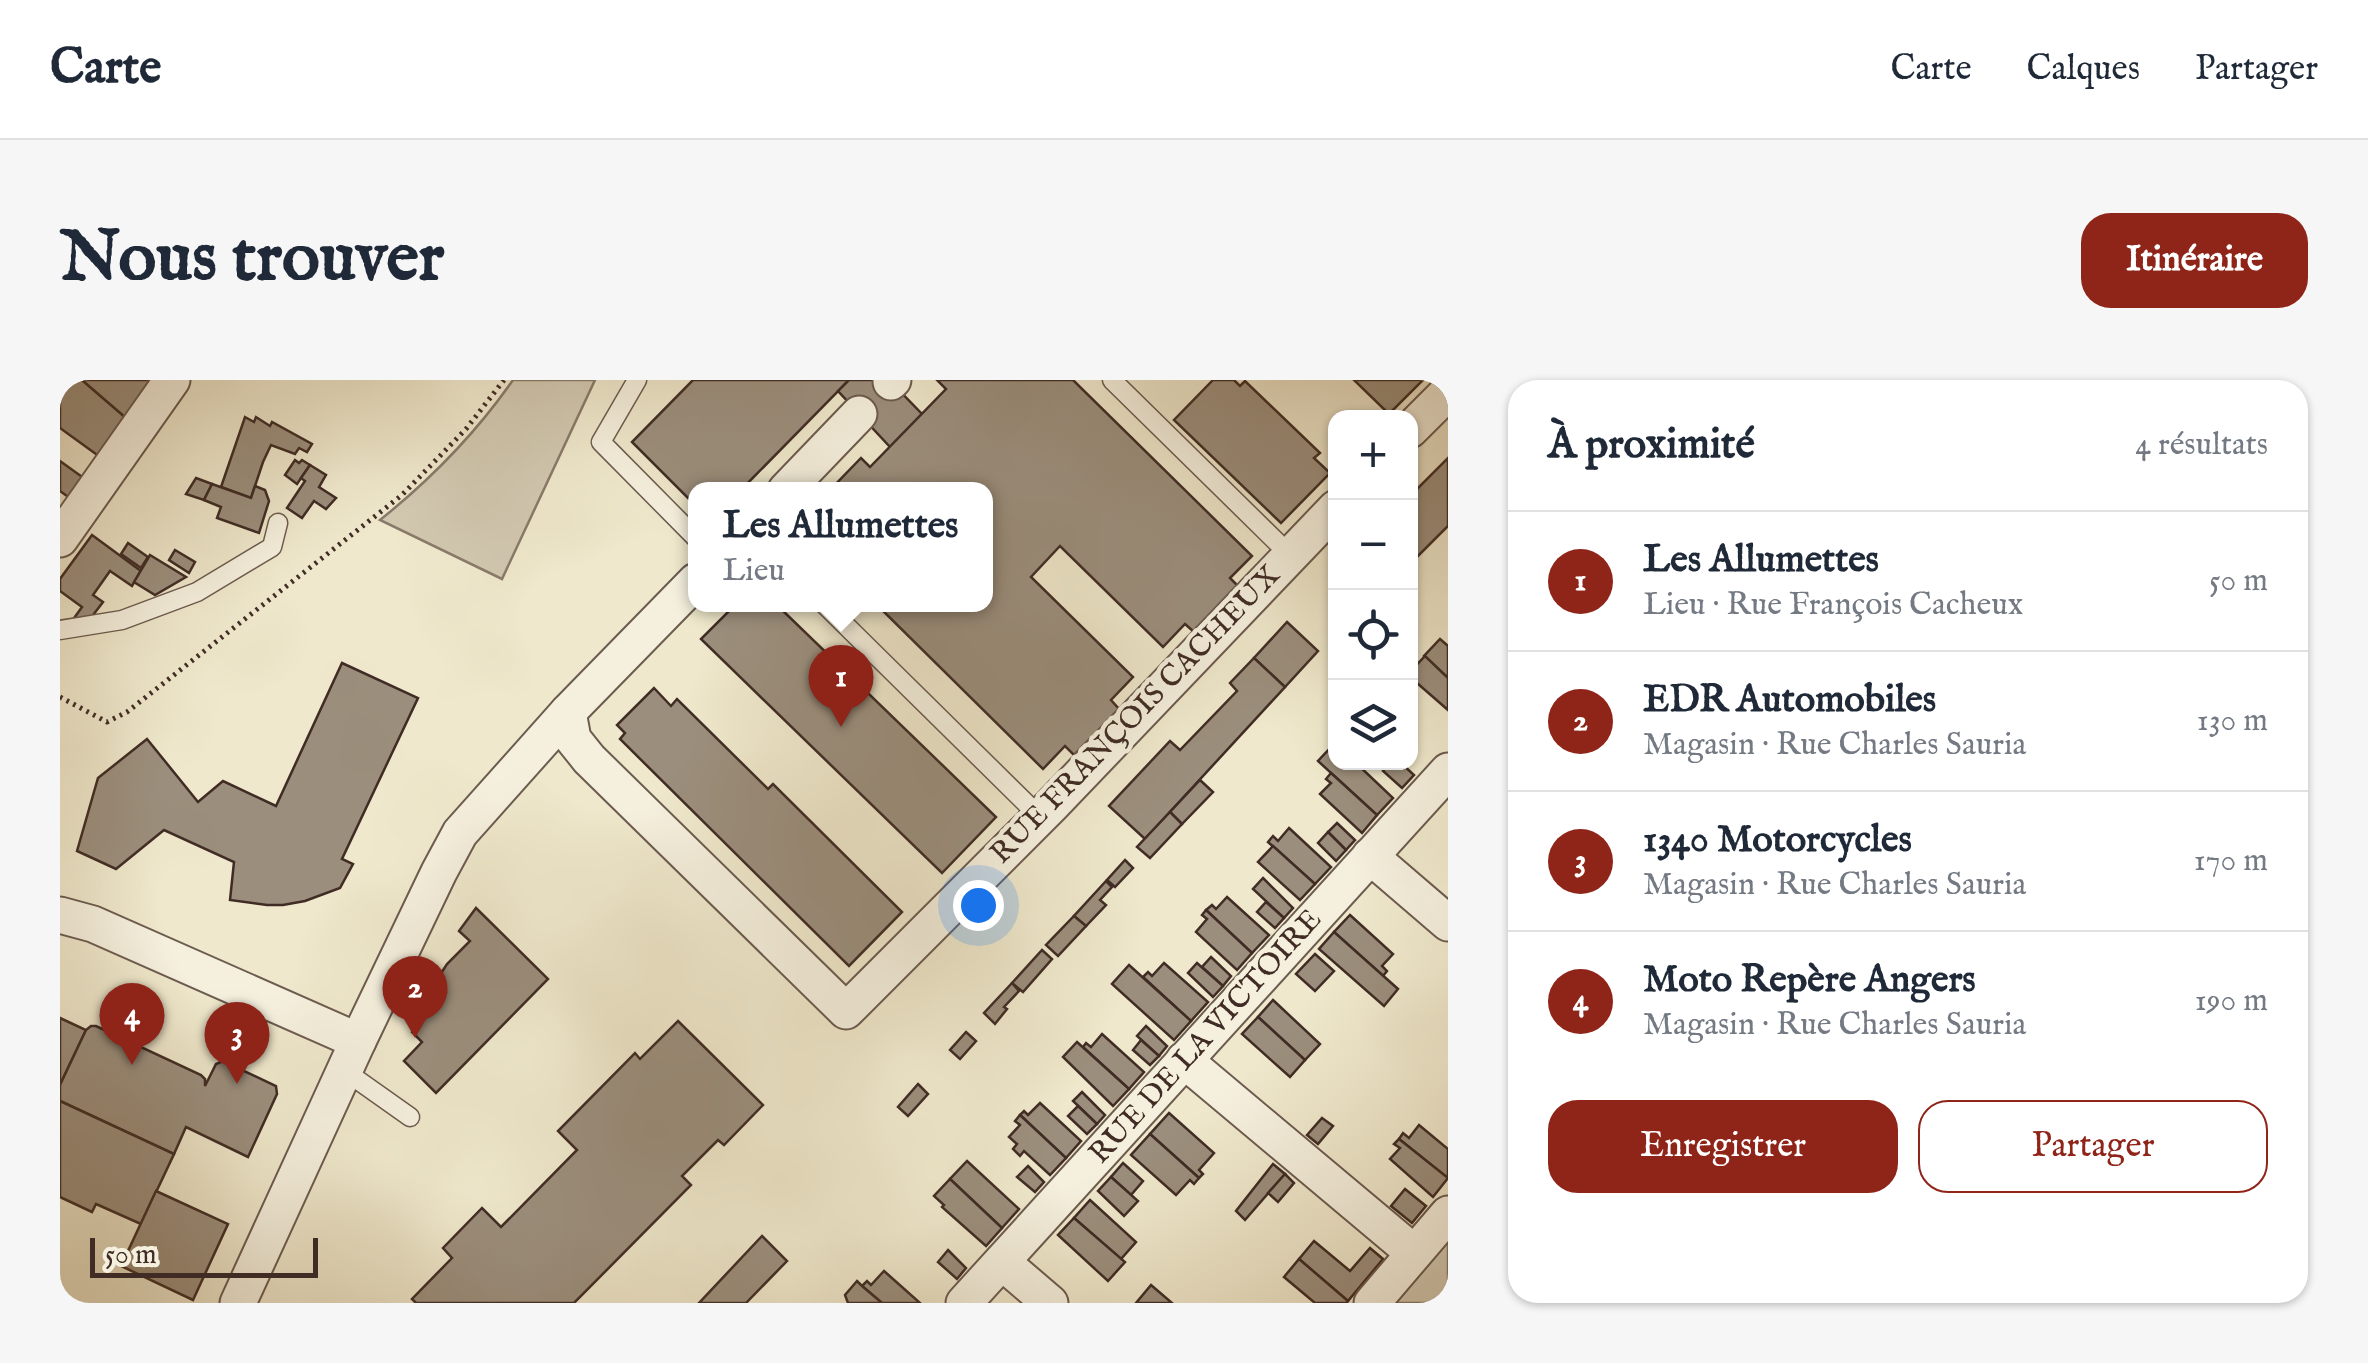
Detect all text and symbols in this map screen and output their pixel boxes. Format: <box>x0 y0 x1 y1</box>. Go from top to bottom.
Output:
text: Carte <box>50 39 161 99</box>
text: Carte <box>1890 47 1972 92</box>
text: Calques <box>2027 47 2140 92</box>
text: Partager <box>2195 47 2318 92</box>
button: Itinéraire <box>2081 213 2308 308</box>
text: Nous trouver <box>60 216 444 304</box>
map controls <box>1328 410 1418 770</box>
button: + <box>1328 410 1418 500</box>
text: À proximité <box>1548 419 1755 472</box>
text: 4 résultats <box>2135 425 2268 466</box>
popup <box>688 482 993 612</box>
button: − <box>1328 500 1418 590</box>
text: Les Allumettes <box>723 503 958 551</box>
text: Les Allumettes <box>1643 537 1879 585</box>
text: Lieu <box>723 551 785 592</box>
street label: RUE FRANÇOIS CACHEUX <box>983 557 1289 873</box>
text: 1 <box>1575 561 1586 602</box>
text: 50 m <box>2209 561 2268 602</box>
text: Lieu · Rue François Cacheux <box>1643 585 2023 626</box>
button: locate <box>1328 590 1418 680</box>
pin: 1 <box>808 644 874 727</box>
text: EDR Automobiles <box>1643 677 1936 725</box>
button: layers <box>1328 680 1418 770</box>
text: 2 <box>1573 701 1588 742</box>
text: 130 m <box>2197 701 2268 742</box>
text: Magasin · Rue Charles Sauria <box>1643 725 2026 766</box>
text: 1340 Motorcycles <box>1643 817 1912 865</box>
text: 3 <box>1575 841 1586 882</box>
text: 170 m <box>2194 841 2268 882</box>
text: Magasin · Rue Charles Sauria <box>1643 865 2026 906</box>
your location <box>953 880 1004 931</box>
street label: RUE DE LA VICTOIRE <box>1081 902 1331 1172</box>
pin: 2 <box>382 956 448 1038</box>
text: Moto Repère Angers <box>1643 957 1976 1005</box>
text: 4 <box>1573 981 1588 1022</box>
text: 190 m <box>2195 981 2268 1022</box>
pin: 4 <box>100 982 164 1065</box>
pin: 3 <box>204 1002 270 1084</box>
text: Magasin · Rue Charles Sauria <box>1643 1005 2026 1046</box>
button: Enregistrer <box>1548 1100 1898 1193</box>
button: Partager <box>1918 1100 2268 1193</box>
scale bar <box>90 1233 318 1278</box>
text: 50 m <box>105 1238 157 1273</box>

